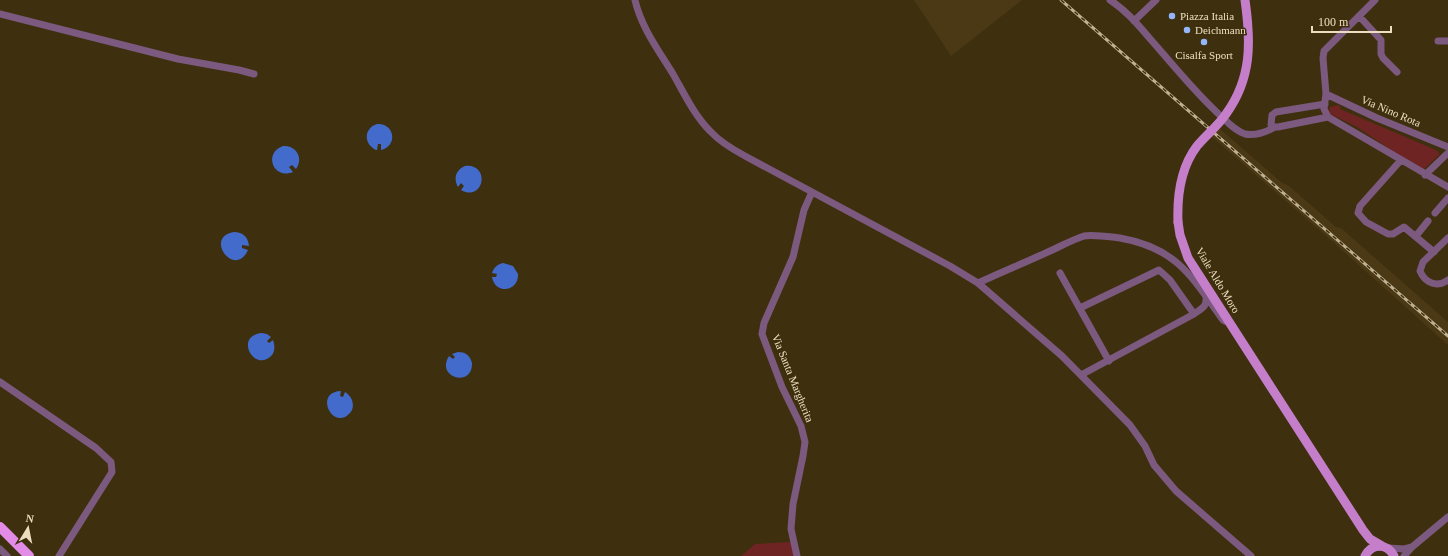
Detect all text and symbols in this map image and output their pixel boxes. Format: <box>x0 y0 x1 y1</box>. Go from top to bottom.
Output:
scale bar <box>1312 8 1391 34</box>
place label: Piazza Italia <box>1180 10 1234 22</box>
marker: Piazza Italia <box>1167 11 1177 21</box>
text: 100 m <box>1318 15 1349 29</box>
place label: Deichmann <box>1195 24 1246 36</box>
marker: Deichmann <box>1182 25 1192 35</box>
marker: Cisalfa Sport <box>1199 37 1209 47</box>
place label: Cisalfa Sport <box>1175 49 1233 61</box>
street label: Via Nino Rota <box>1359 93 1423 129</box>
street label: Viale Aldo Moro <box>1194 245 1243 315</box>
street label: Via Santa Margherita <box>770 332 816 424</box>
north arrow <box>8 508 48 548</box>
text: N <box>25 512 35 525</box>

